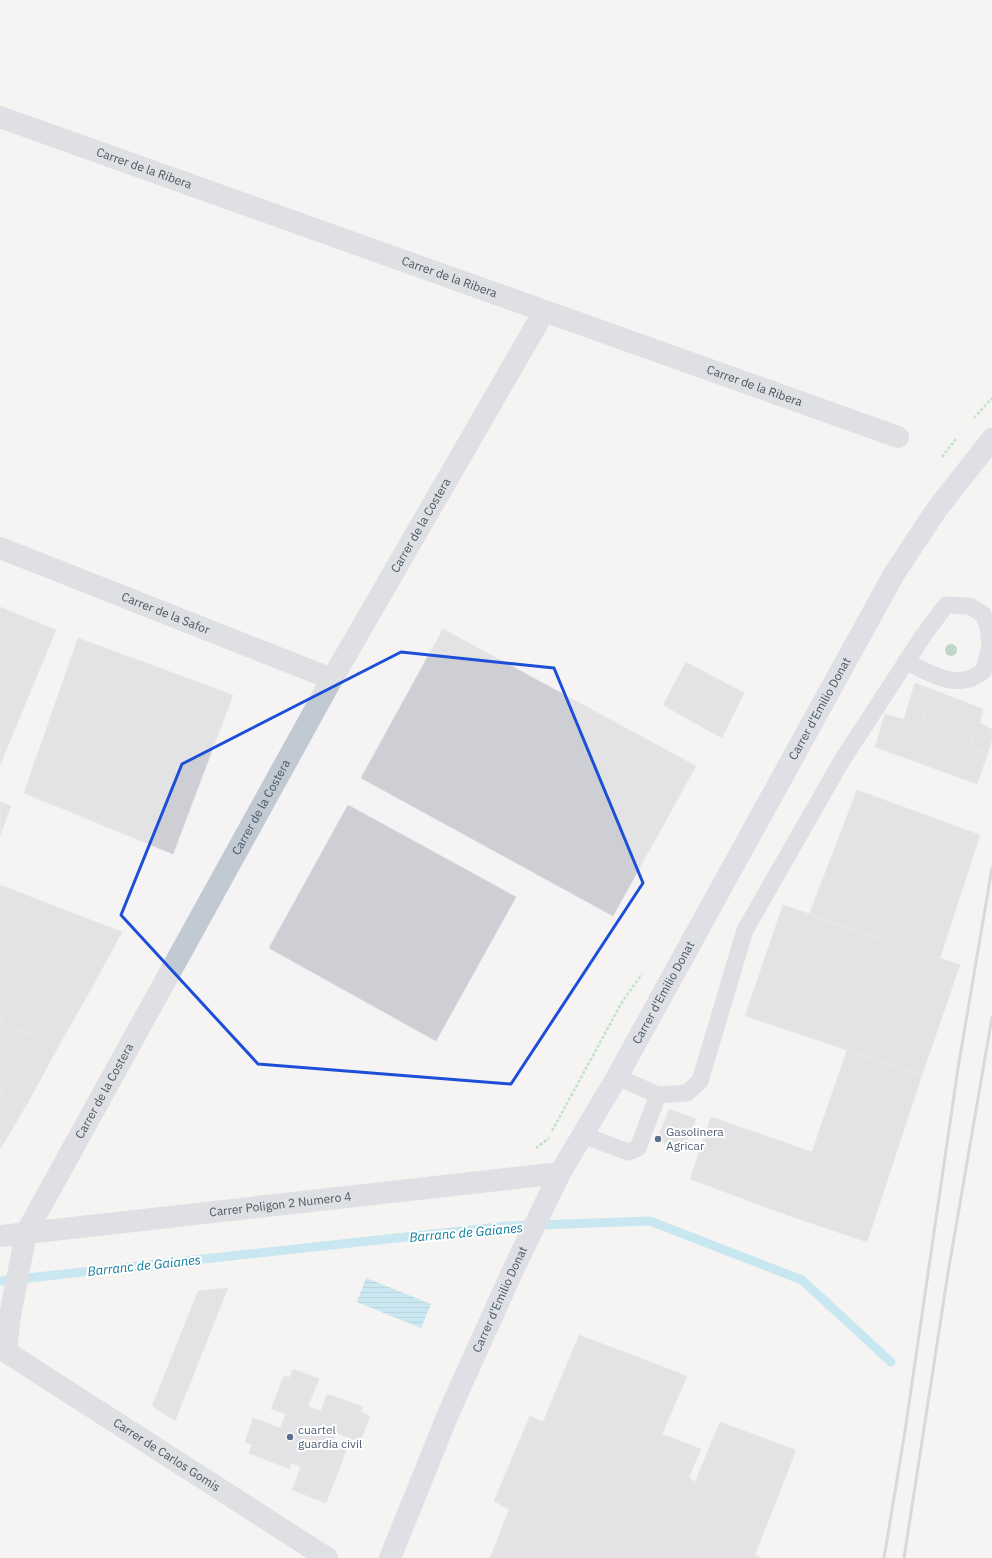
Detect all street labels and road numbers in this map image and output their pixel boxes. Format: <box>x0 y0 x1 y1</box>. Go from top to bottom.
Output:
street label: Carrer de la Ribera <box>94 144 195 192</box>
street label: Carrer de la Ribera <box>400 253 500 301</box>
street label: Carrer de la Ribera <box>705 361 805 410</box>
street label: Carrer de la Costera <box>387 475 454 575</box>
street label: Carrer de la Safor <box>119 589 213 637</box>
street label: Carrer d'Emilio Donat <box>785 655 854 763</box>
street label: Carrer de la Costera <box>228 756 293 858</box>
street label: Carrer d'Emilio Donat <box>629 938 697 1046</box>
street label: Carrer de la Costera <box>72 1040 137 1141</box>
street label: Carrer Poligon 2 Numero 4 <box>208 1189 352 1219</box>
street label: Carrer d'Emilio Donat <box>469 1244 530 1355</box>
street label: Carrer de Carlos Gomis <box>111 1415 223 1495</box>

